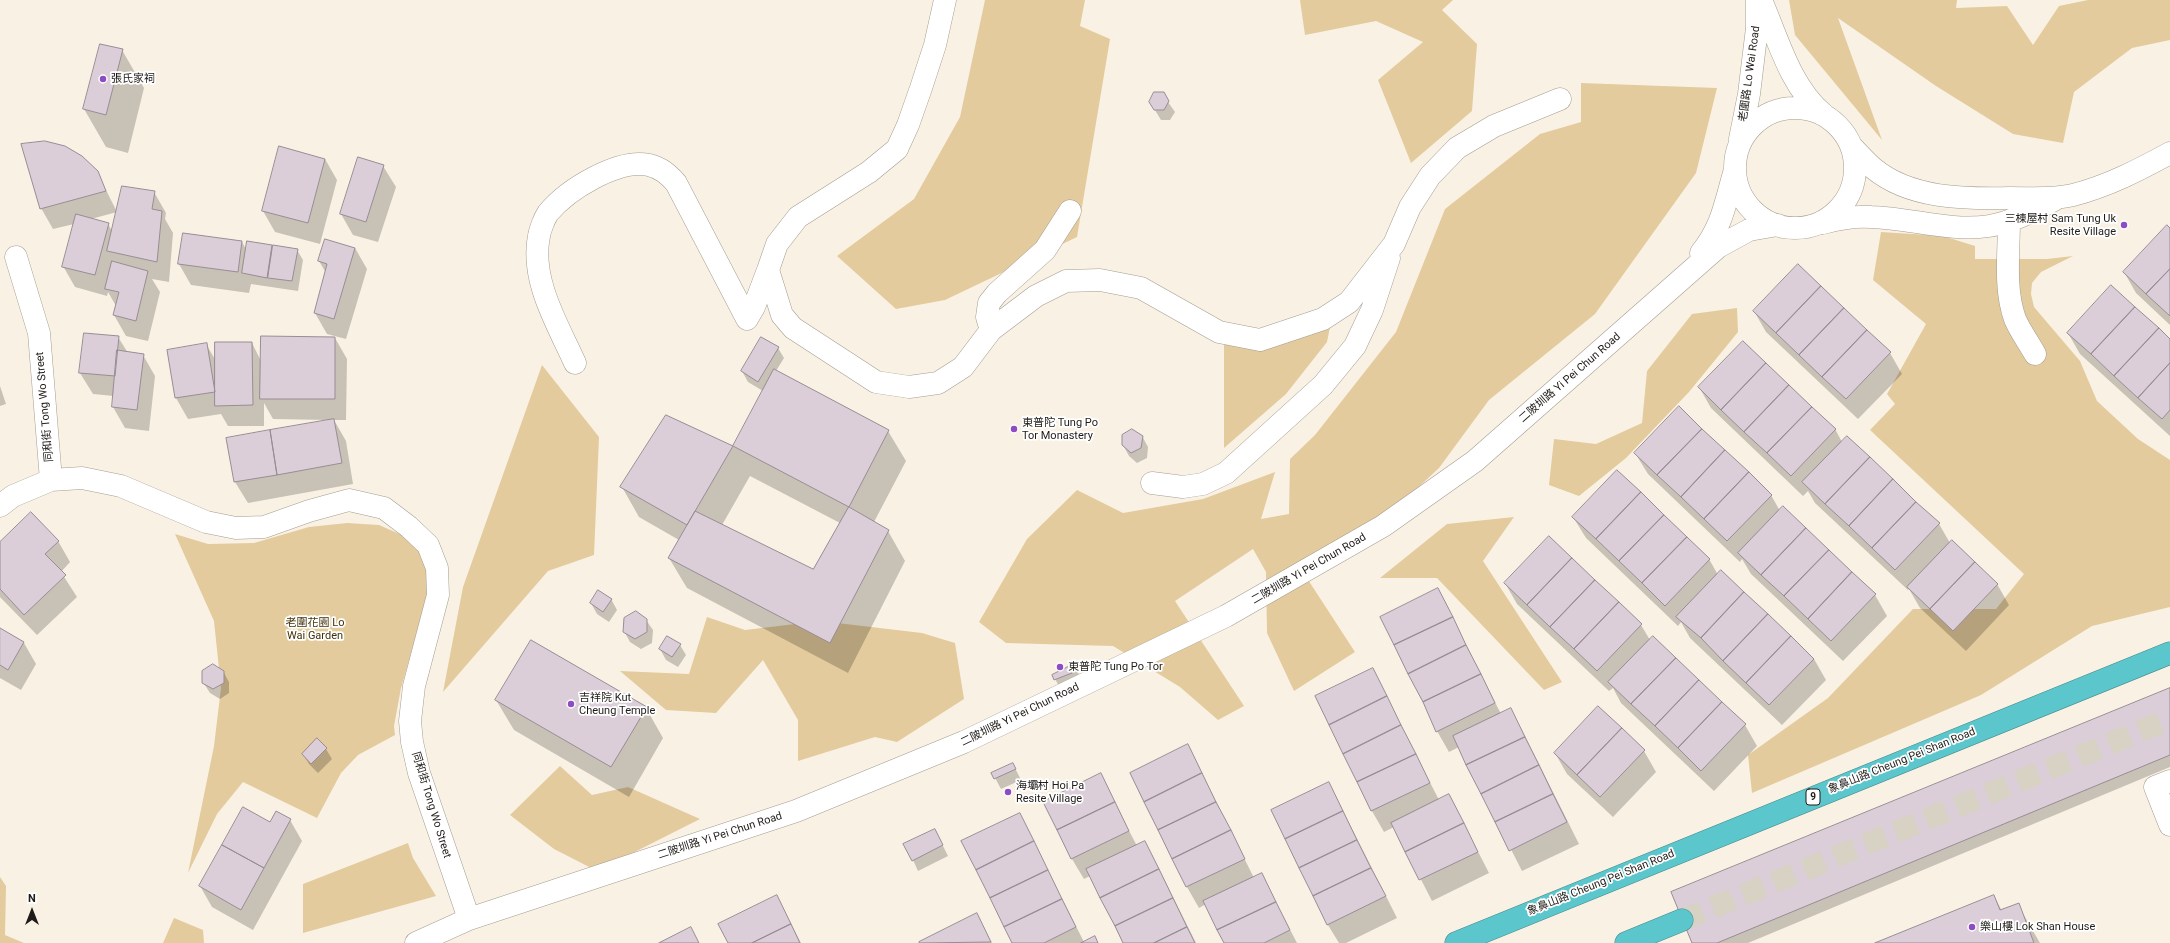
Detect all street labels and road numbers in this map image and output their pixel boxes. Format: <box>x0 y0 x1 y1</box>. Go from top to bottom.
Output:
street label: 老圍路 Lo Wai Road <box>1737 25 1763 123</box>
street label: 二陂圳路 Yi Pei Chun Road <box>1517 330 1623 426</box>
street label: 同和街 Tong Wo Street <box>34 351 56 463</box>
street label: 二陂圳路 Yi Pei Chun Road <box>1249 531 1369 607</box>
street label: 二陂圳路 Yi Pei Chun Road <box>959 681 1081 749</box>
street label: 象鼻山路 Cheung Pei Shan Road <box>1826 725 1978 797</box>
street label: 同和街 Tong Wo Street <box>409 750 453 860</box>
road number: 9 <box>1806 789 1820 805</box>
street label: 二陂圳路 Yi Pei Chun Road <box>656 810 784 862</box>
street label: 象鼻山路 Cheung Pei Shan Road <box>1525 847 1677 919</box>

